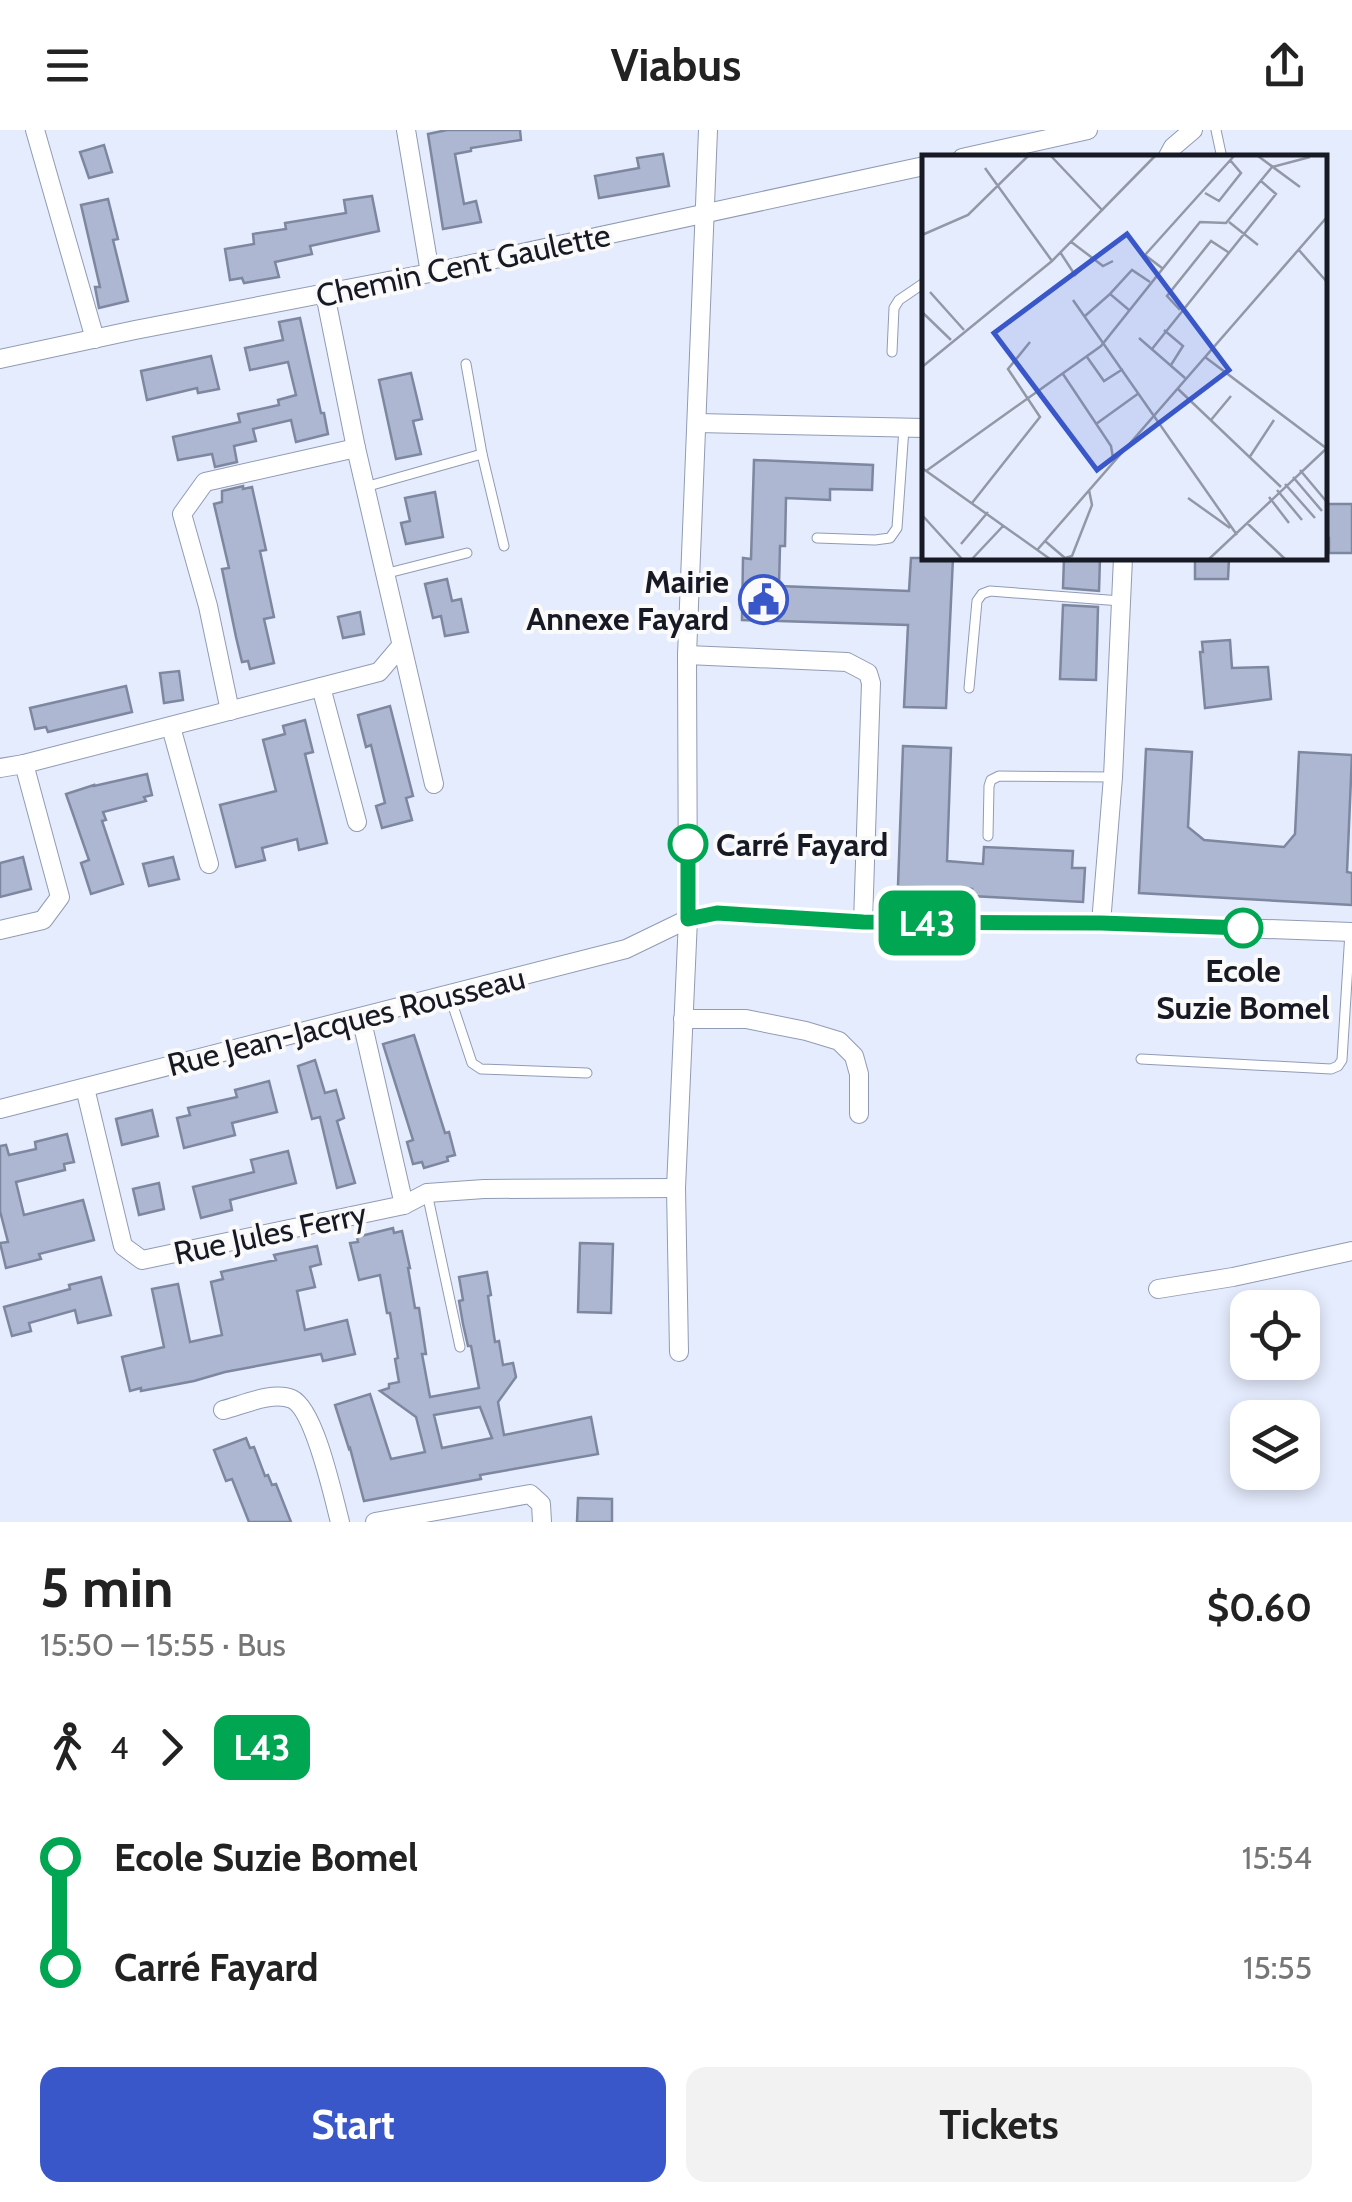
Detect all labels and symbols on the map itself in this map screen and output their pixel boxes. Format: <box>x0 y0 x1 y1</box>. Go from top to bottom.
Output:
inset map <box>922 155 1327 560</box>
street label: Chemin Cent Gaulette <box>312 215 614 315</box>
place label: Mairie Annexe Fayard <box>526 562 729 638</box>
public building icon: Mairie Annexe Fayard <box>738 573 790 625</box>
marker: Carré Fayard <box>669 825 707 863</box>
place label: Carré Fayard <box>716 825 888 864</box>
line badge: L43 <box>870 890 984 956</box>
marker: Ecole Suzie Bomel <box>1224 909 1262 947</box>
place label: Ecole Suzie Bomel <box>1156 951 1330 1027</box>
street label: Rue Jean-Jacques Rousseau <box>163 958 529 1084</box>
street label: Rue Jules Ferry <box>170 1194 370 1272</box>

